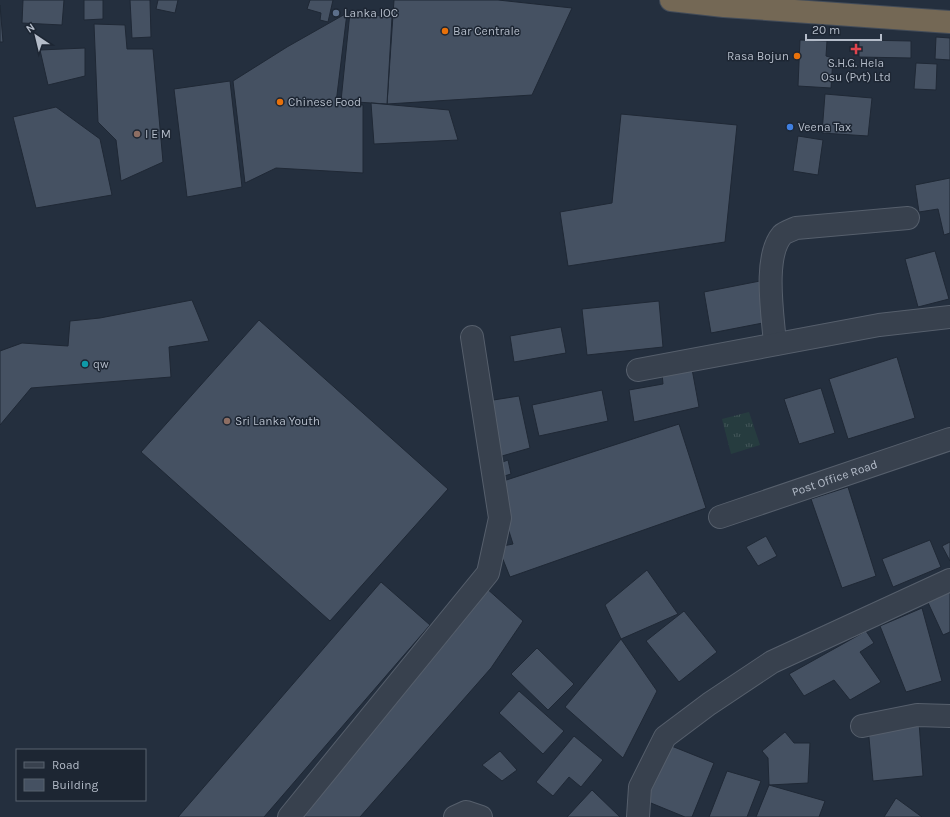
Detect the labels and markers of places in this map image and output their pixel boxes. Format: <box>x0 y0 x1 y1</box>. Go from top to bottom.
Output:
place label: Lanka IOC <box>344 6 398 20</box>
marker: Lanka IOC <box>331 8 341 18</box>
place label: Bar Centrale <box>453 24 520 38</box>
marker: Bar Centrale <box>440 26 450 36</box>
marker: S.H.G. Hela Osu (Pvt) Ltd <box>851 44 861 54</box>
place label: Rasa Bojun <box>727 49 789 63</box>
marker: Rasa Bojun <box>792 51 802 61</box>
place label: S.H.G. Hela Osu (Pvt) Ltd <box>821 56 891 84</box>
place label: Chinese Food <box>288 95 361 109</box>
marker: Chinese Food <box>275 97 285 107</box>
place label: Veena Tax <box>798 120 851 134</box>
marker: Veena Tax <box>785 122 795 132</box>
place label: I E M <box>145 127 171 141</box>
marker: I E M <box>132 129 142 139</box>
place label: qw <box>93 357 109 371</box>
marker: qw <box>80 359 90 369</box>
place label: Sri Lanka Youth <box>235 414 320 428</box>
marker: Sri Lanka Youth <box>222 416 232 426</box>

